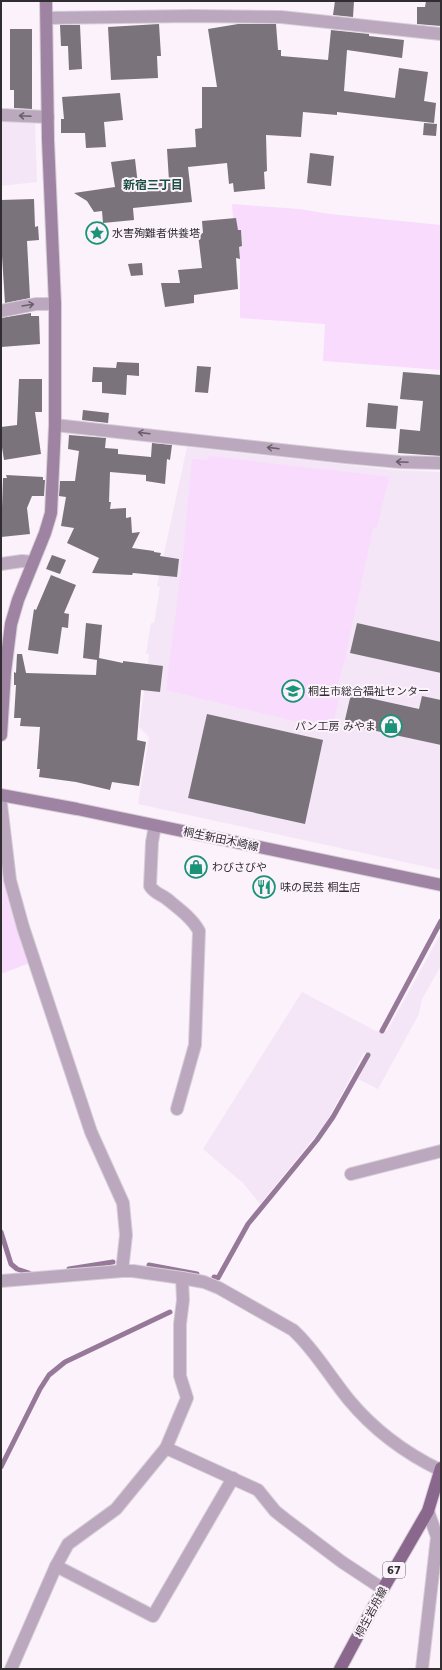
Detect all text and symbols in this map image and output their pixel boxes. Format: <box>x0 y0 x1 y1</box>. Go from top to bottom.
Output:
one-way arrow <box>19 113 32 120</box>
district label: 新宿三丁目 <box>123 178 183 192</box>
place icon: 水害殉難者供養塔 <box>84 220 110 246</box>
place label: 水害殉難者供養塔 <box>112 227 200 240</box>
one-way arrow <box>21 301 34 309</box>
one-way arrow <box>138 429 151 437</box>
one-way arrow <box>267 444 280 452</box>
one-way arrow <box>396 458 409 466</box>
school or university icon: 桐生市総合福祉センター <box>280 678 306 704</box>
place label: 桐生市総合福祉センター <box>308 685 429 698</box>
shop icon: パン工房 みやま <box>378 713 404 739</box>
place label: パン工房 みやま <box>295 720 376 733</box>
street label: 桐生新田木崎線 <box>182 825 260 854</box>
shop icon: わびさびや <box>183 854 209 880</box>
place label: わびさびや <box>212 861 267 874</box>
restaurant icon: 味の民芸 桐生店 <box>251 874 277 900</box>
place label: 味の民芸 桐生店 <box>280 881 361 894</box>
road number: 67 <box>383 1562 405 1578</box>
street label: 桐生岩舟線 <box>353 1585 390 1640</box>

